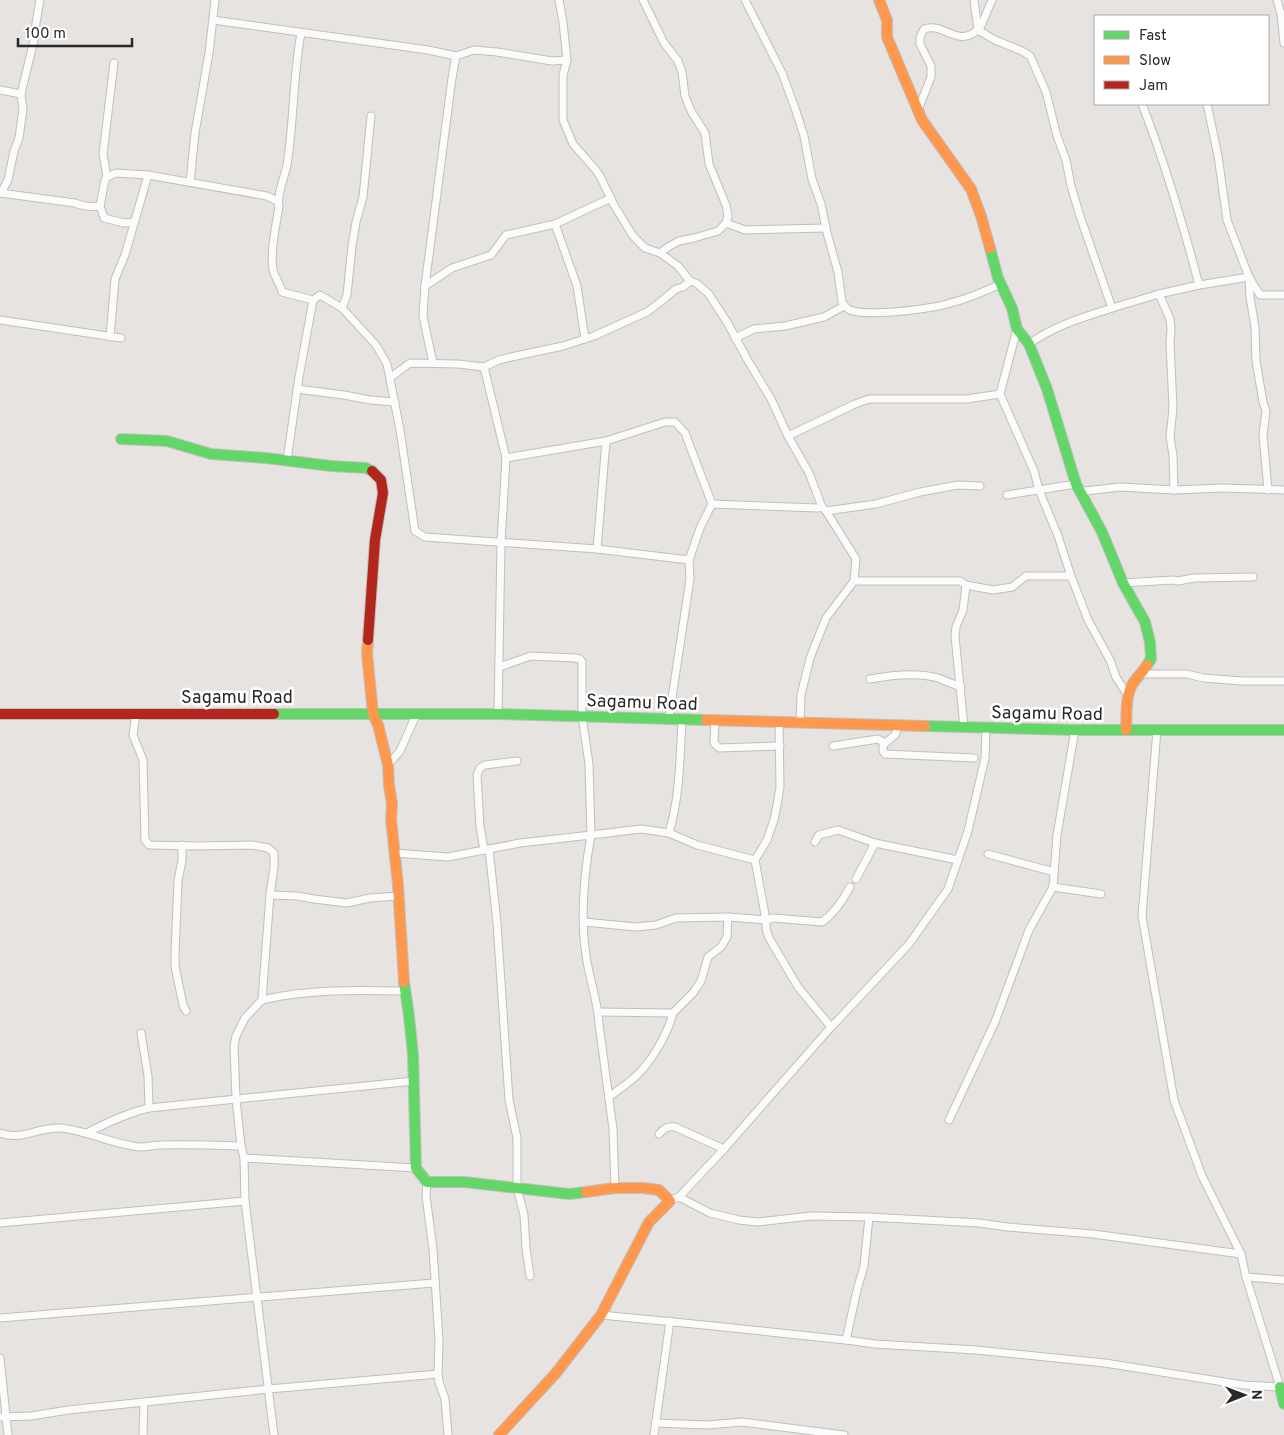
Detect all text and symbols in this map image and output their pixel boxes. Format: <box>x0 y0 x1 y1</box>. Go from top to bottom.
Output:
scale bar <box>18 15 131 47</box>
legend <box>1094 15 1269 105</box>
text: 100 m <box>25 25 66 44</box>
text: Fast <box>1139 27 1167 46</box>
text: Slow <box>1139 52 1171 71</box>
text: Jam <box>1139 77 1168 96</box>
street label: Sagamu Road <box>181 687 293 710</box>
street label: Sagamu Road <box>586 690 698 717</box>
street label: Sagamu Road <box>991 702 1103 727</box>
north arrow <box>1219 1370 1269 1420</box>
text: N <box>1247 1390 1264 1400</box>

